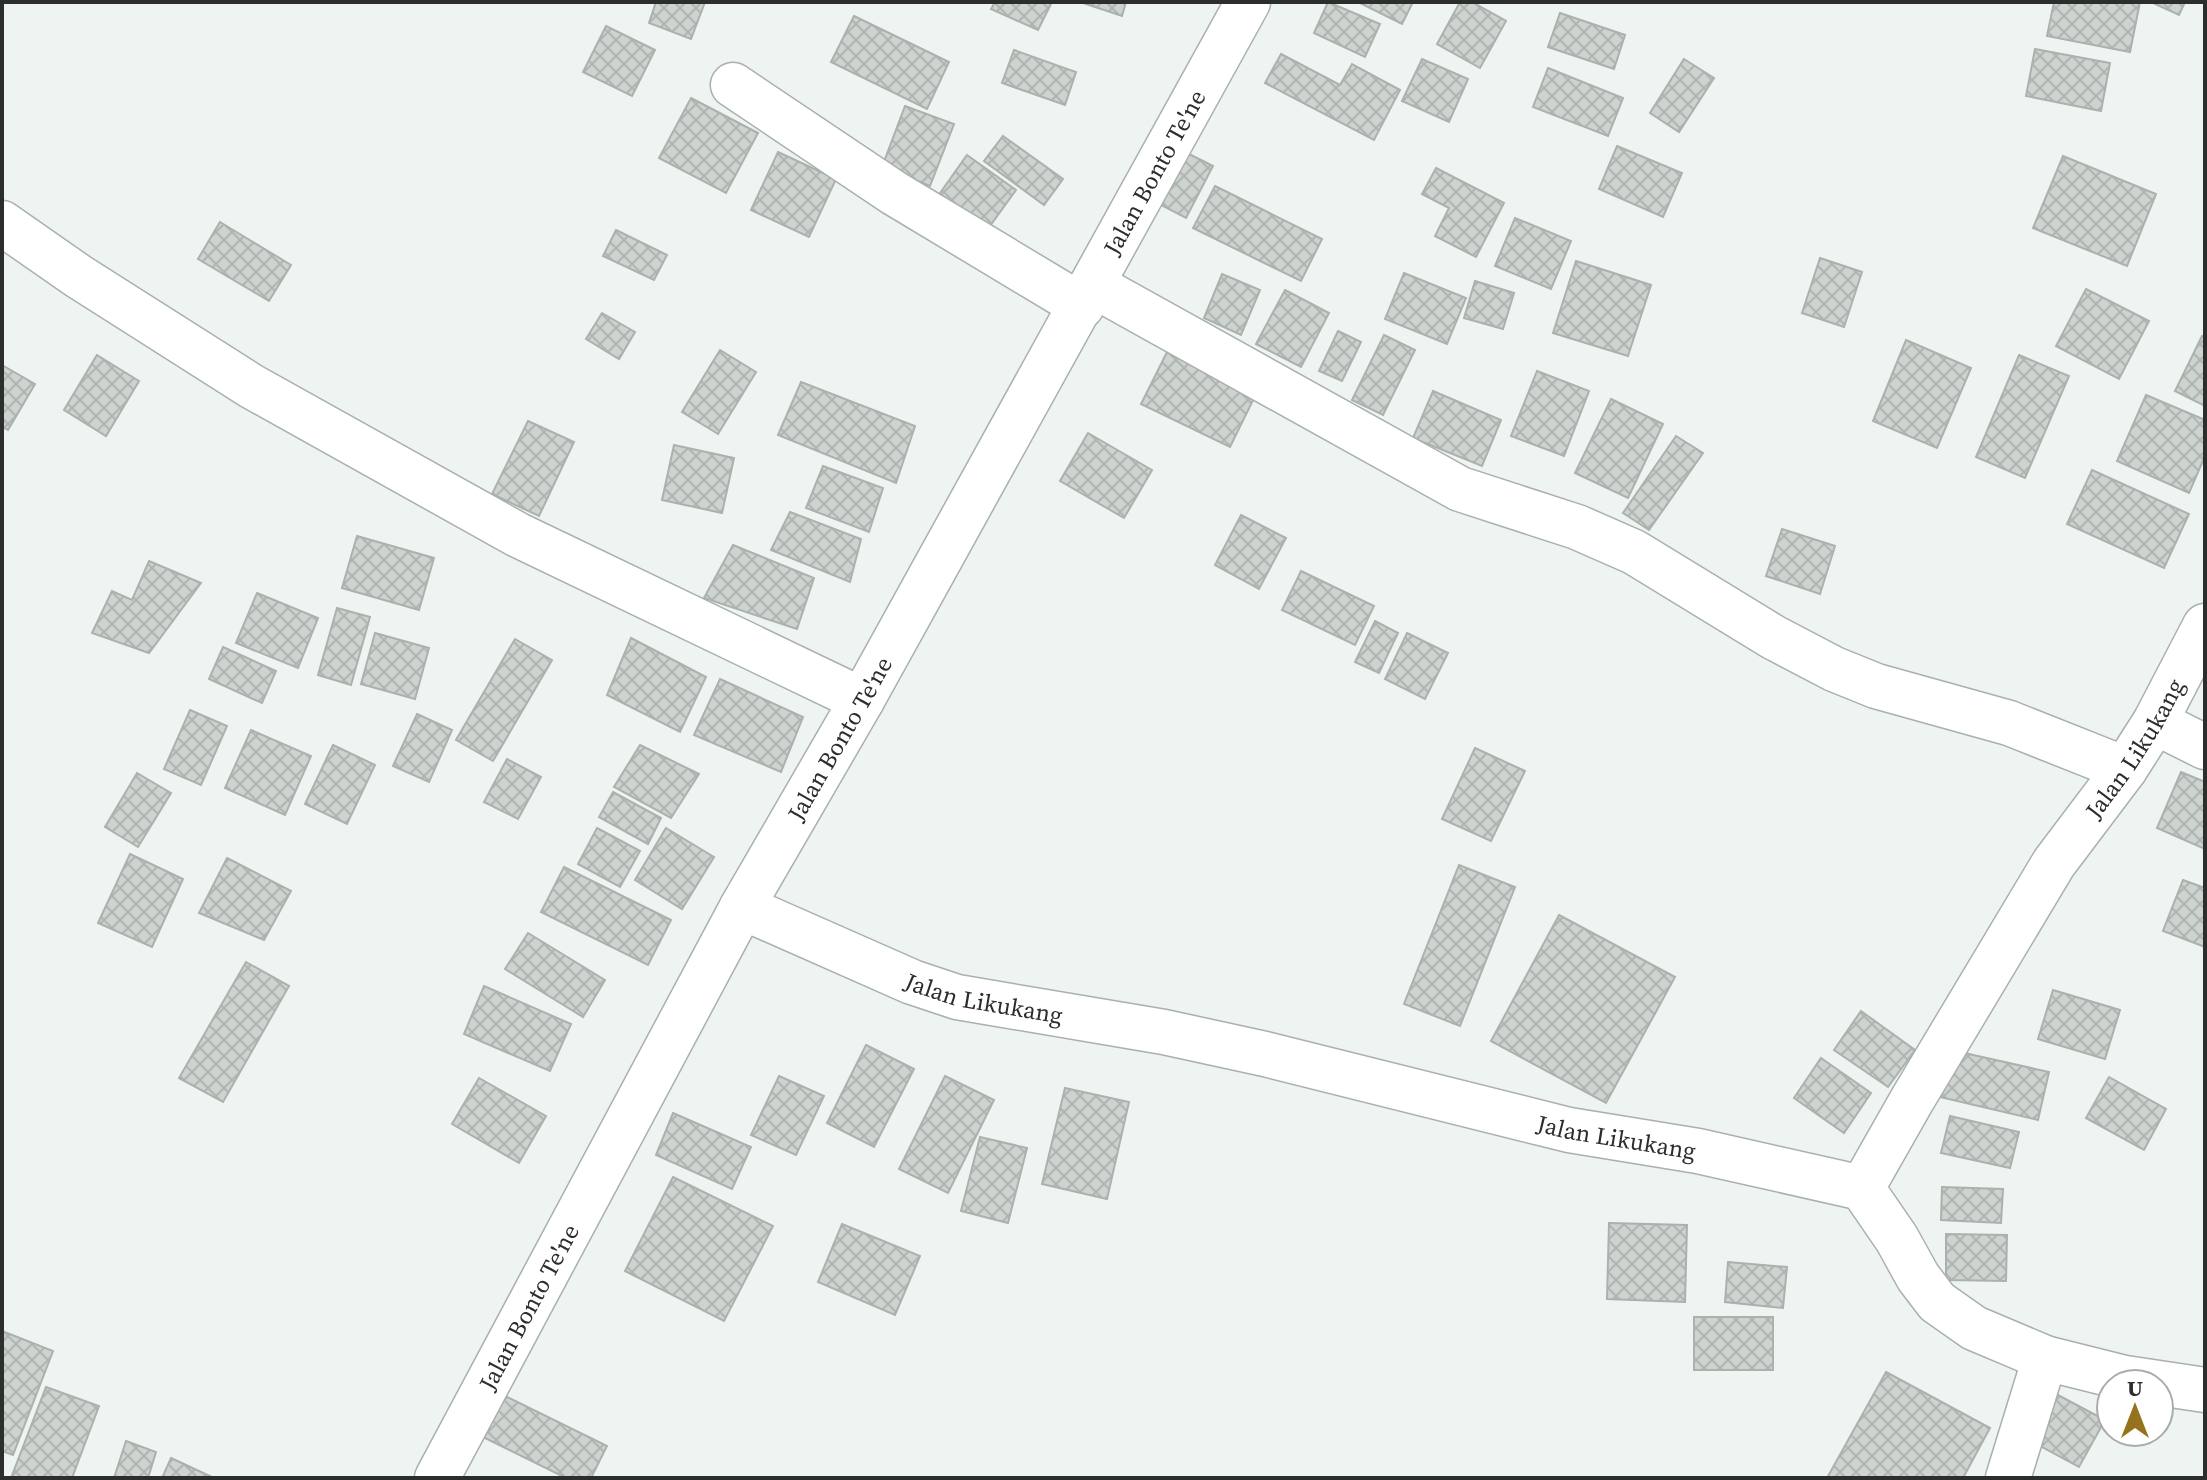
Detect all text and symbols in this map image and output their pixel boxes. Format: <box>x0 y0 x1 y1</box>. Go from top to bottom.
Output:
street label: Jalan Bonto Te'ne <box>1095 83 1213 261</box>
street label: Jalan Bonto Te'ne <box>779 650 899 827</box>
street label: Jalan Likukang <box>2077 672 2191 826</box>
street label: Jalan Likukang <box>899 964 1065 1031</box>
street label: Jalan Likukang <box>1533 1106 1698 1167</box>
street label: Jalan Bonto Te'ne <box>470 1218 586 1397</box>
north arrow <box>2095 1368 2175 1448</box>
text: U <box>2127 1373 2143 1403</box>

